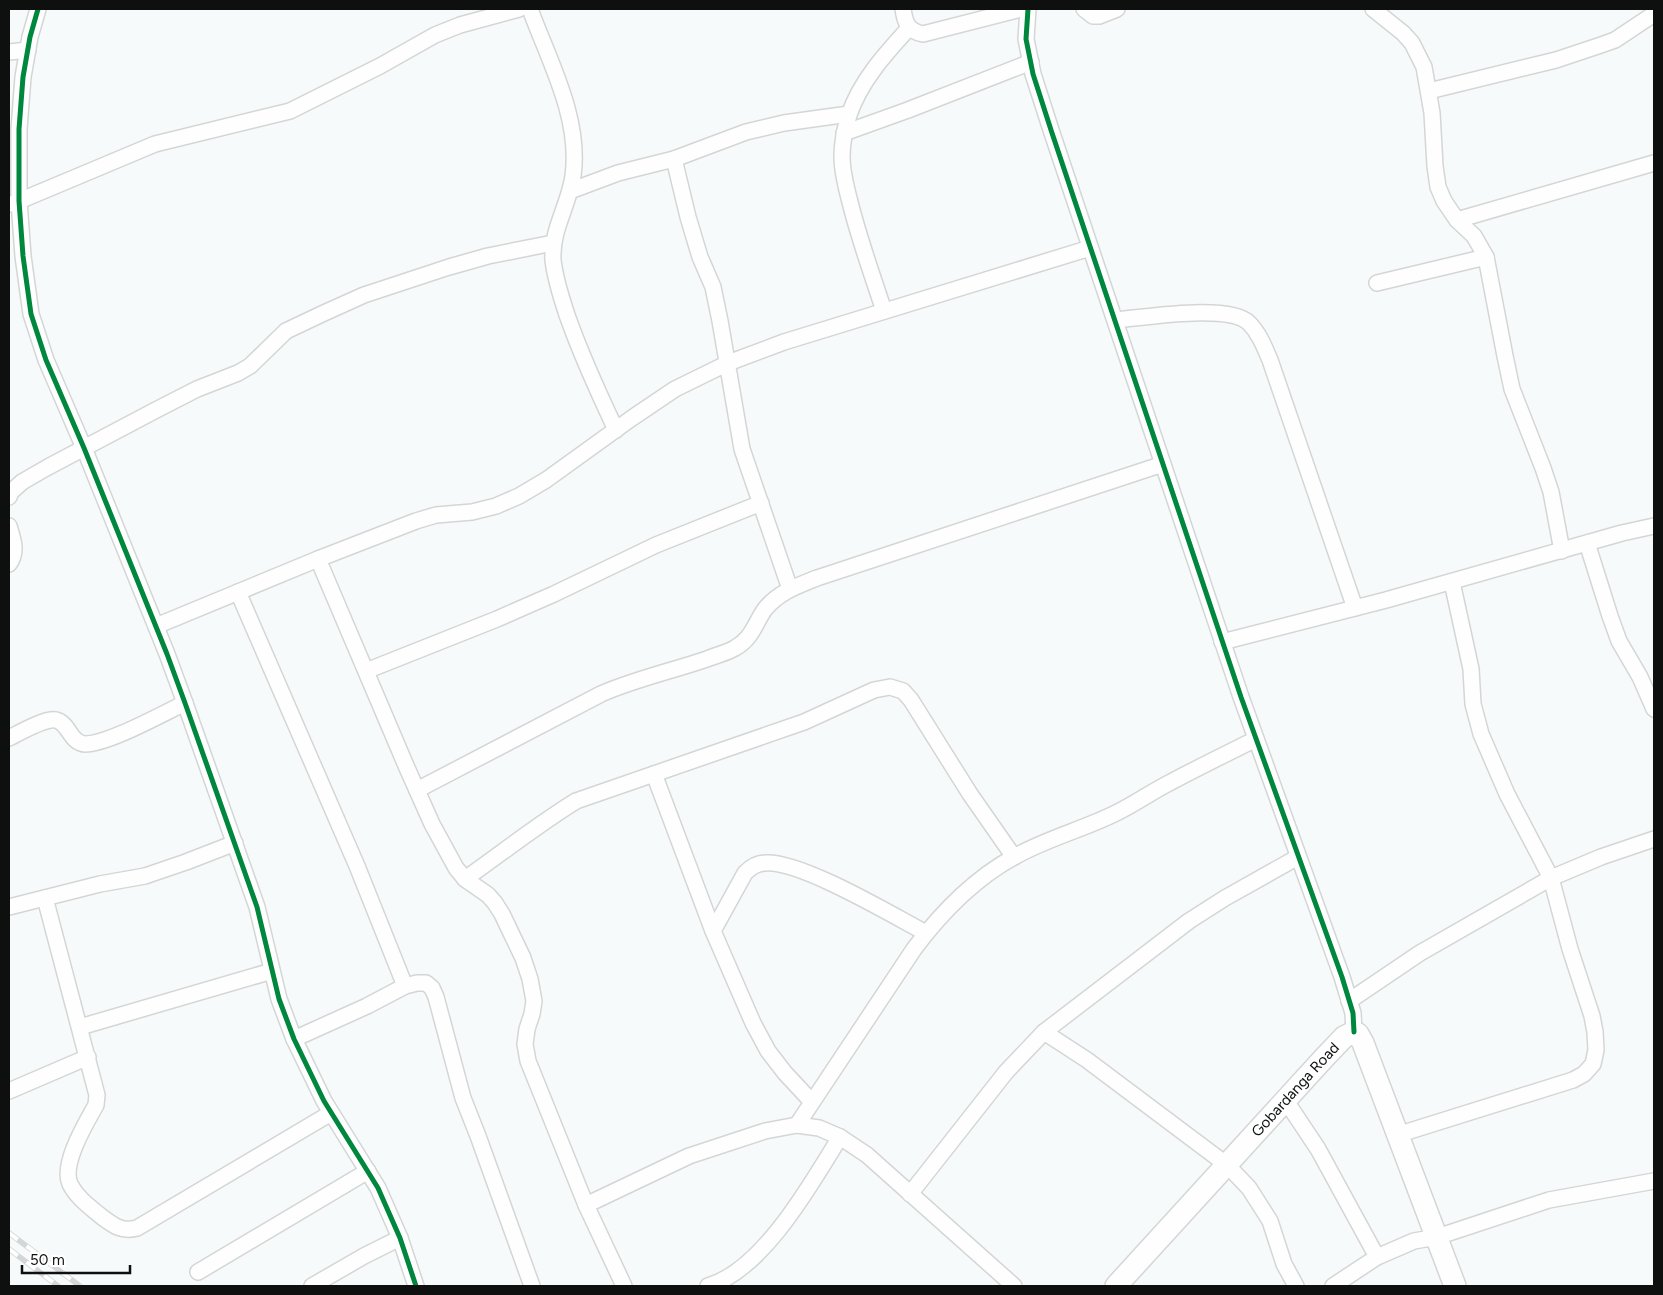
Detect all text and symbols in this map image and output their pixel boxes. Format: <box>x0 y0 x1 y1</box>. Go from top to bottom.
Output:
street label: Gobardanga Road <box>1248 1039 1343 1140</box>
scale bar <box>22 1242 130 1274</box>
text: 50 m <box>30 1251 65 1269</box>

